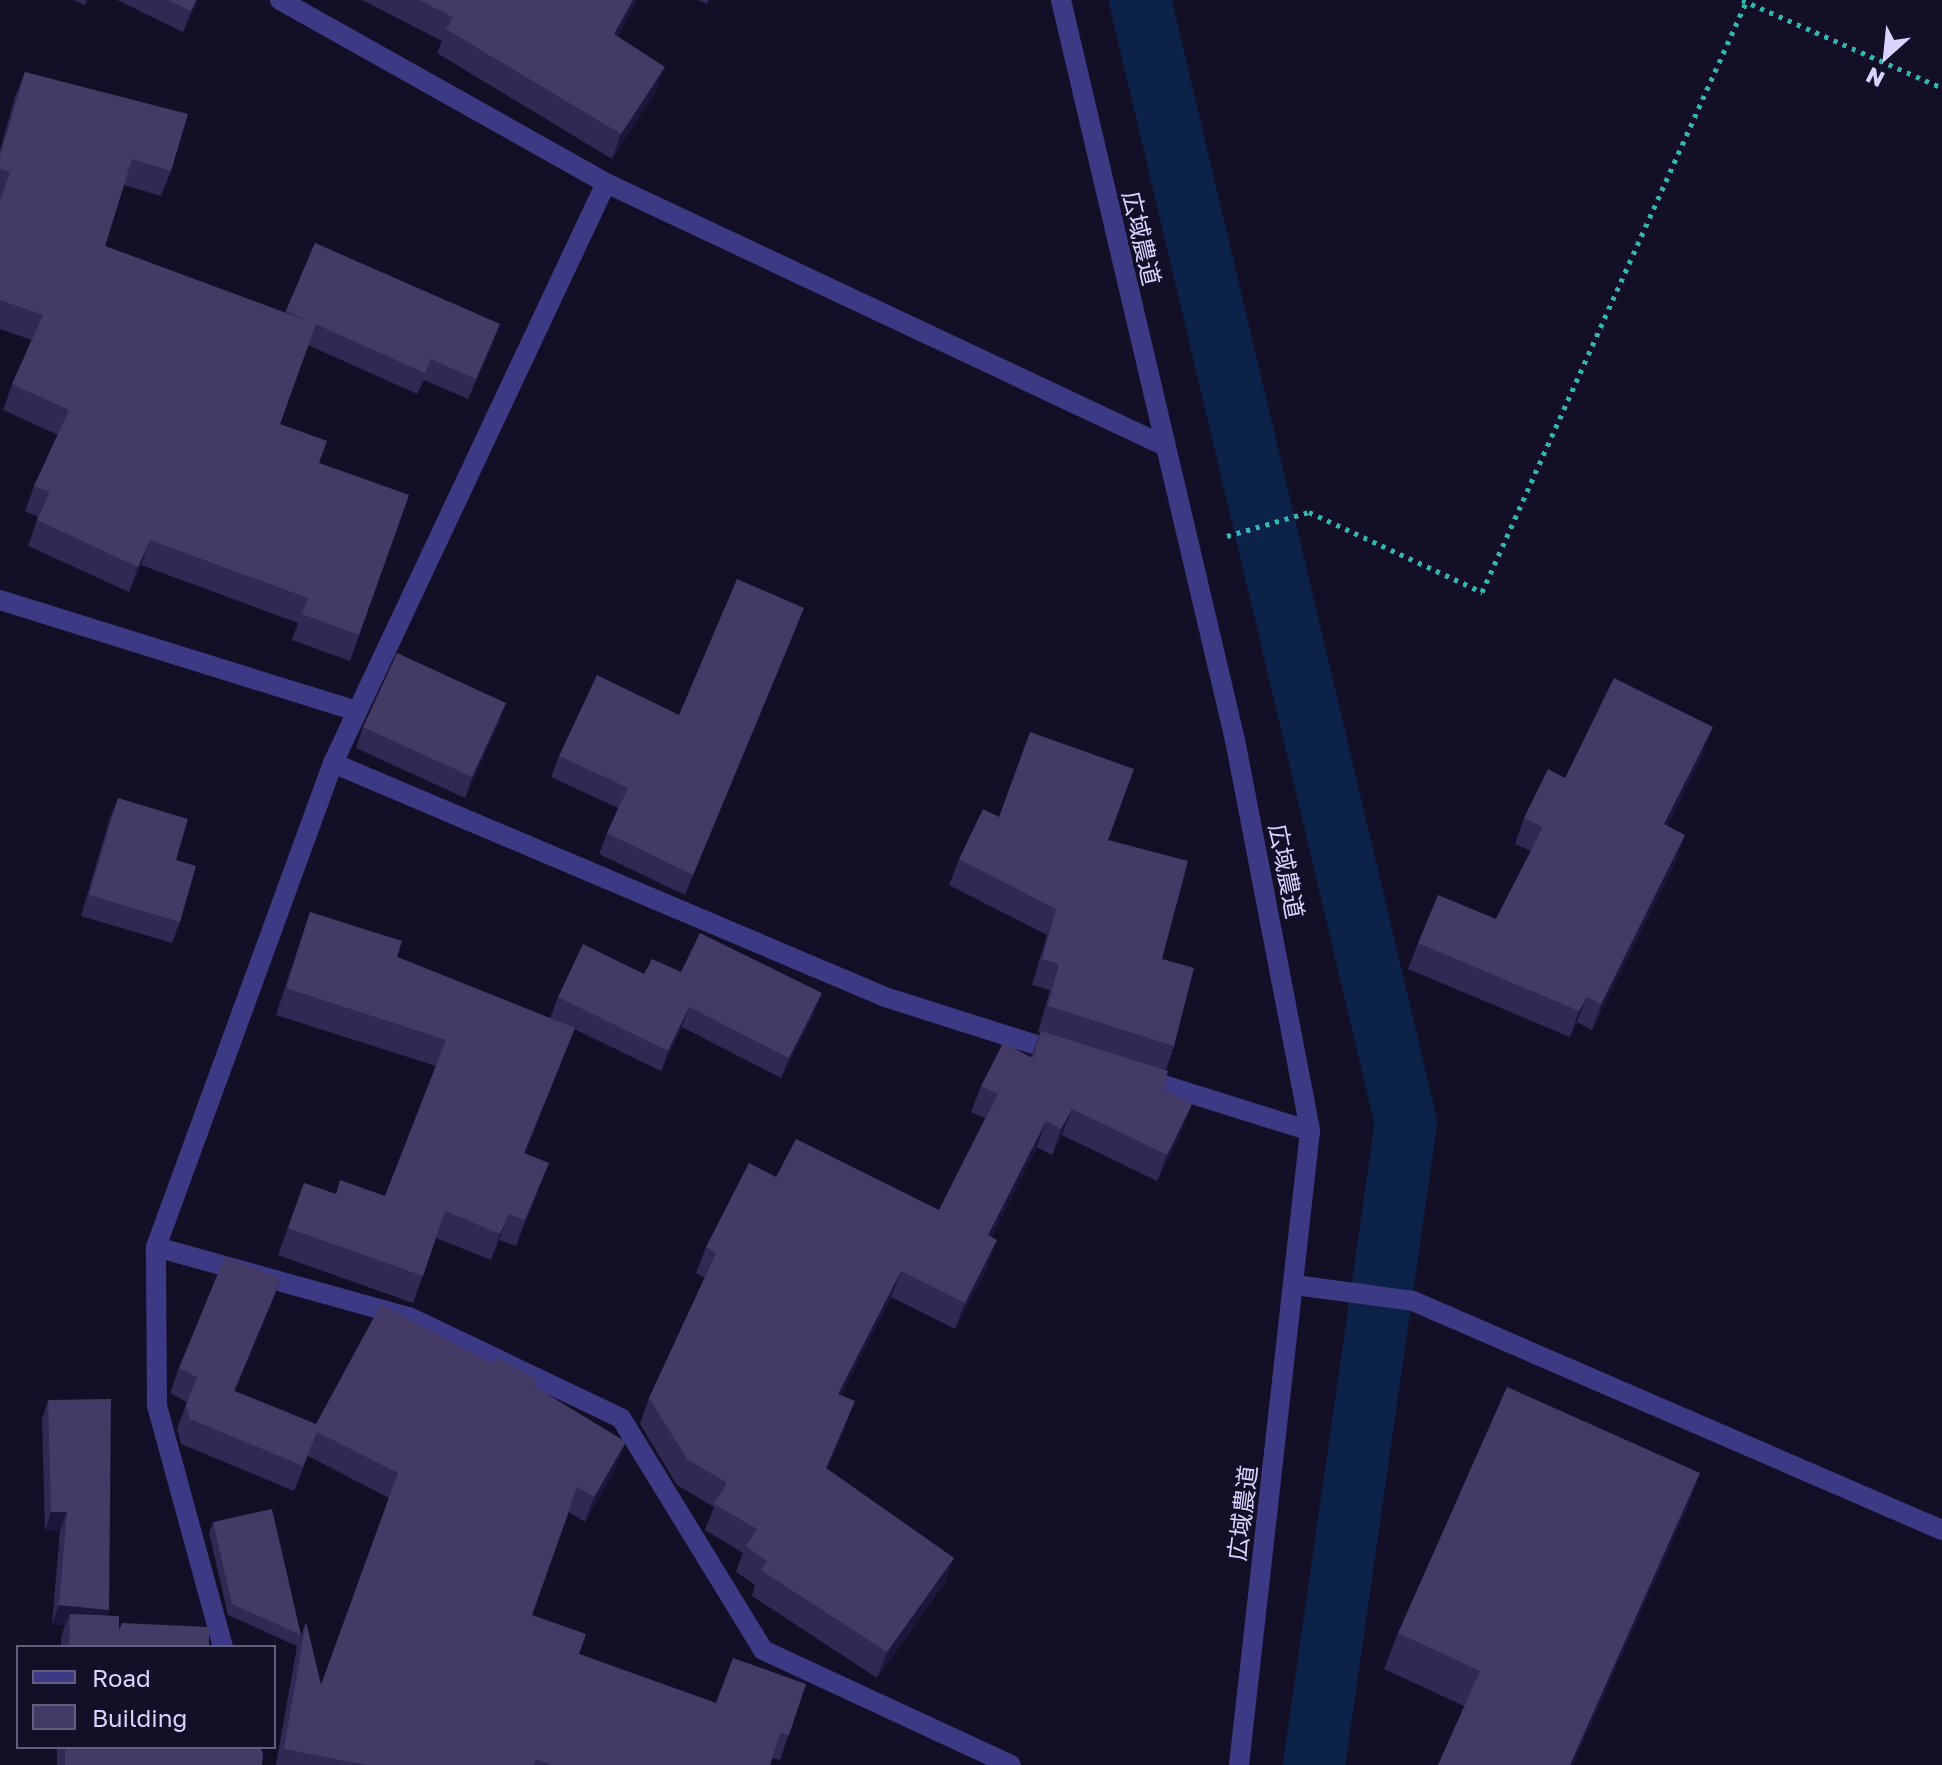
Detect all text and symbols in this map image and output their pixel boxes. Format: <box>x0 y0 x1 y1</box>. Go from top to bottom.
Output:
north arrow <box>1846 16 1926 96</box>
text: N <box>1861 62 1888 94</box>
street label: 広域農道 <box>1117 188 1167 288</box>
street label: 広域農道 <box>1264 821 1310 921</box>
street label: 広域農道 <box>1222 1464 1262 1562</box>
legend <box>16 1645 276 1749</box>
text: Road <box>92 1663 151 1692</box>
text: Building <box>92 1703 187 1732</box>

